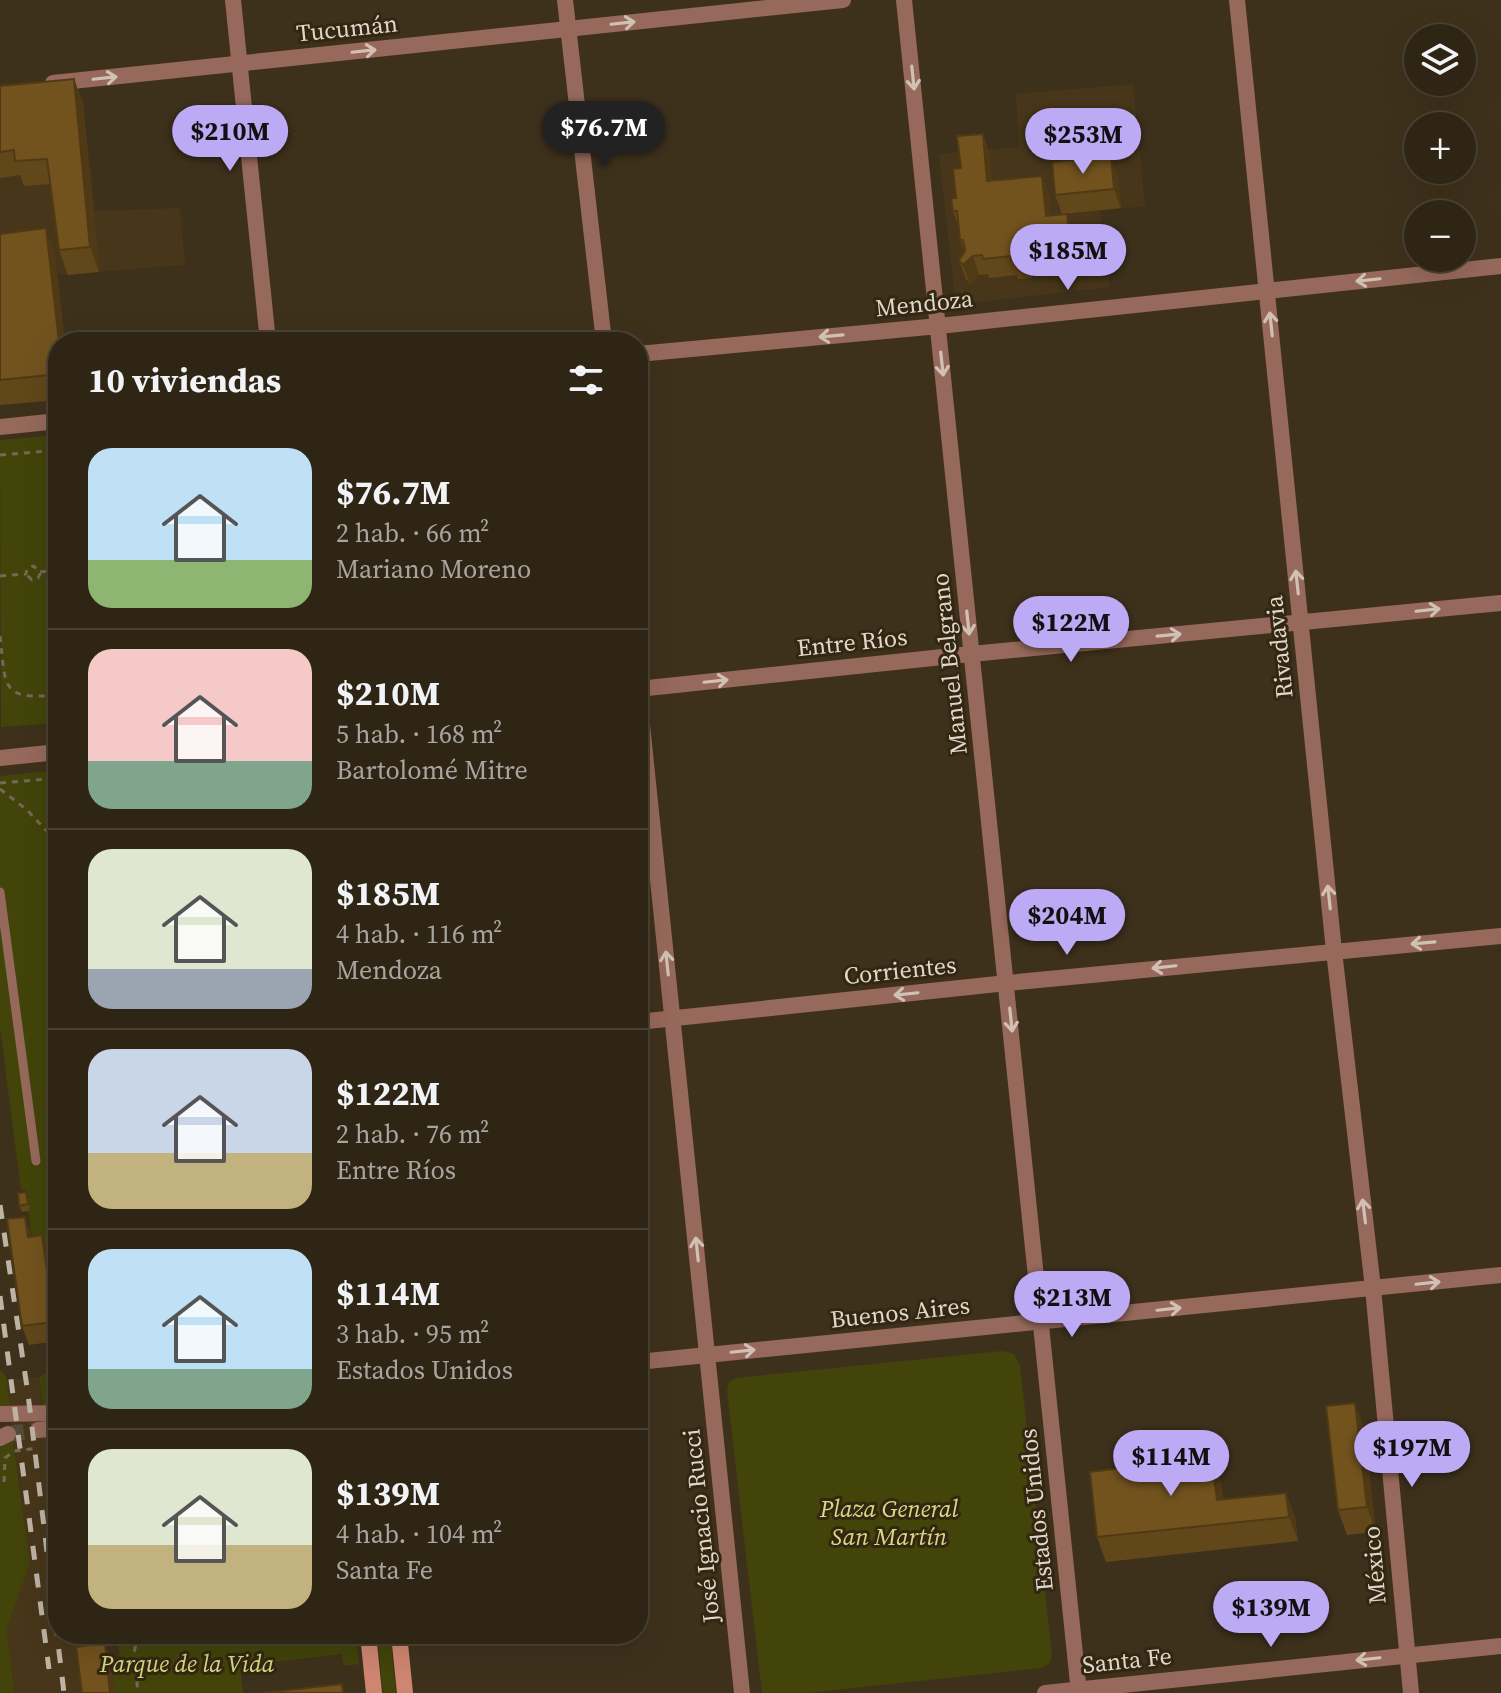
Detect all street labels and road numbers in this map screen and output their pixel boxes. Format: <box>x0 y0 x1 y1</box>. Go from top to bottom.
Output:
street label: Tucumán <box>295 6 399 50</box>
street label: Mendoza <box>874 281 975 325</box>
street label: Manuel Belgrano <box>923 572 975 756</box>
street label: Rivadavia <box>1257 593 1301 700</box>
street label: Entre Ríos <box>795 620 909 664</box>
street label: Corrientes <box>842 948 958 992</box>
street label: Buenos Aires <box>829 1288 971 1336</box>
street label: José Ignacio Rucci <box>674 1427 728 1626</box>
street label: Estados Unidos <box>1011 1427 1061 1593</box>
street label: México <box>1354 1525 1394 1605</box>
street label: Santa Fe <box>1081 1639 1173 1681</box>

